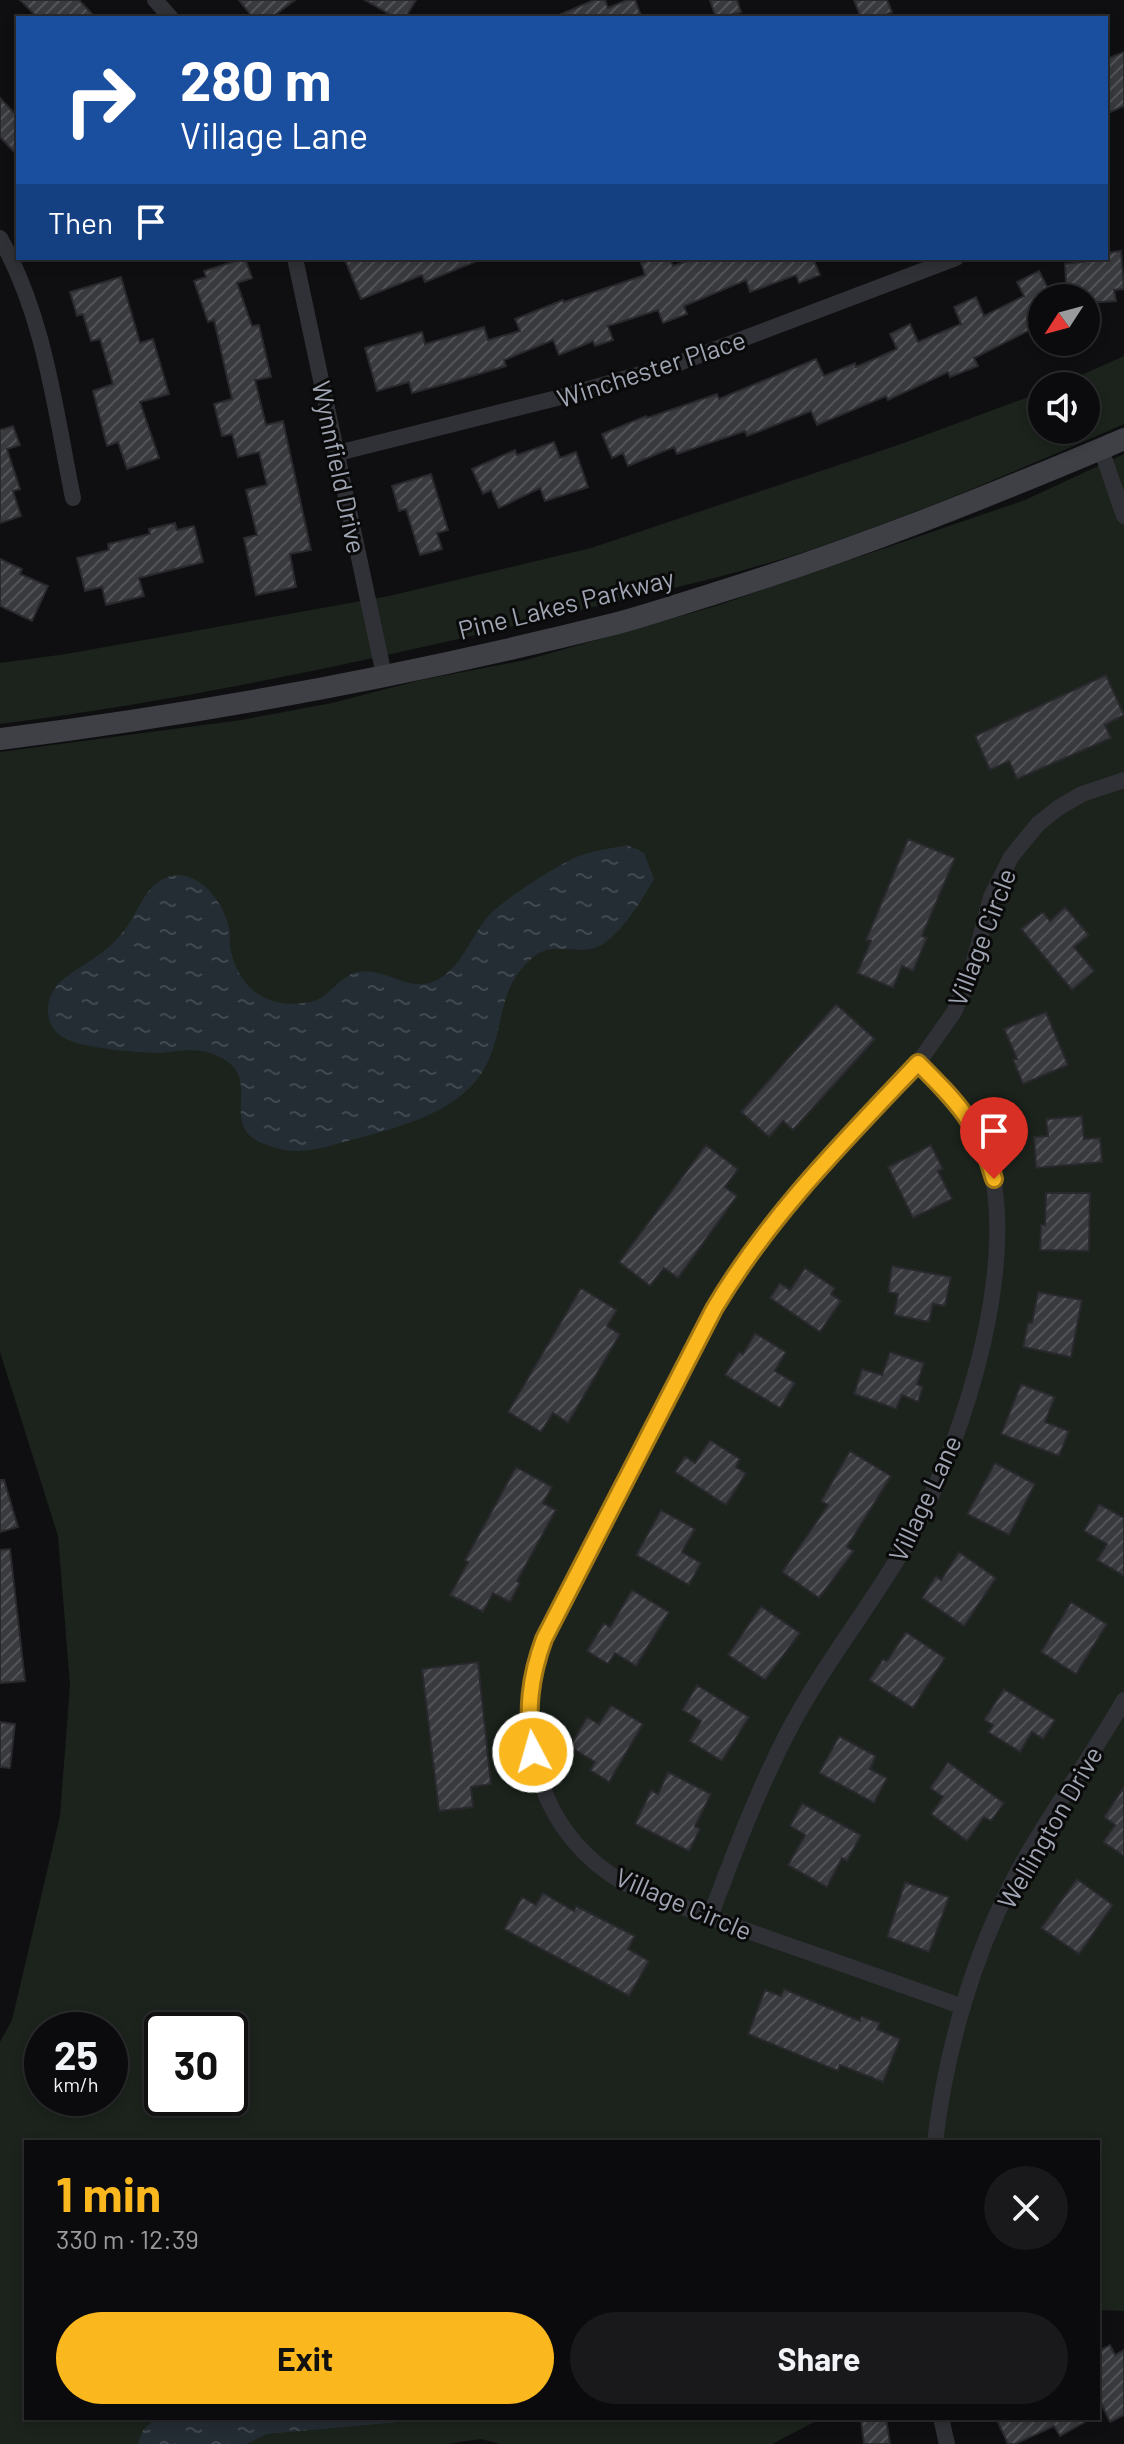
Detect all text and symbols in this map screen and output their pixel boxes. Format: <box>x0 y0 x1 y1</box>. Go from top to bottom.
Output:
text: 280 m <box>180 45 332 112</box>
icon: right <box>48 48 152 152</box>
text: Village Lane <box>180 113 368 156</box>
icon: arrive <box>129 200 173 244</box>
text: Then <box>48 204 113 240</box>
north arrow <box>1028 284 1100 356</box>
map controls <box>1028 284 1100 444</box>
street label: Winchester Place <box>553 323 749 413</box>
button: sound <box>1028 372 1100 444</box>
street label: Wynnfield Drive <box>307 378 373 556</box>
street label: Pine Lakes Parkway <box>455 561 677 645</box>
street label: Village Circle <box>941 864 1021 1010</box>
pin <box>960 1097 1028 1179</box>
icon: arrive <box>972 1109 1016 1153</box>
street label: Village Lane <box>881 1430 967 1566</box>
position arrow <box>491 1710 575 1794</box>
street label: Wellington Drive <box>990 1740 1108 1914</box>
street label: Village Circle <box>611 1860 757 1946</box>
speed limit sign: 30 <box>144 2012 248 2116</box>
text: 25 <box>54 2030 98 2078</box>
text: km/h <box>53 2072 99 2096</box>
text: 1 min <box>56 2164 161 2222</box>
button: close <box>984 2166 1068 2250</box>
text: 330 m · 12:39 <box>56 2223 199 2254</box>
button: Exit <box>56 2312 554 2404</box>
button: Share <box>570 2312 1068 2404</box>

